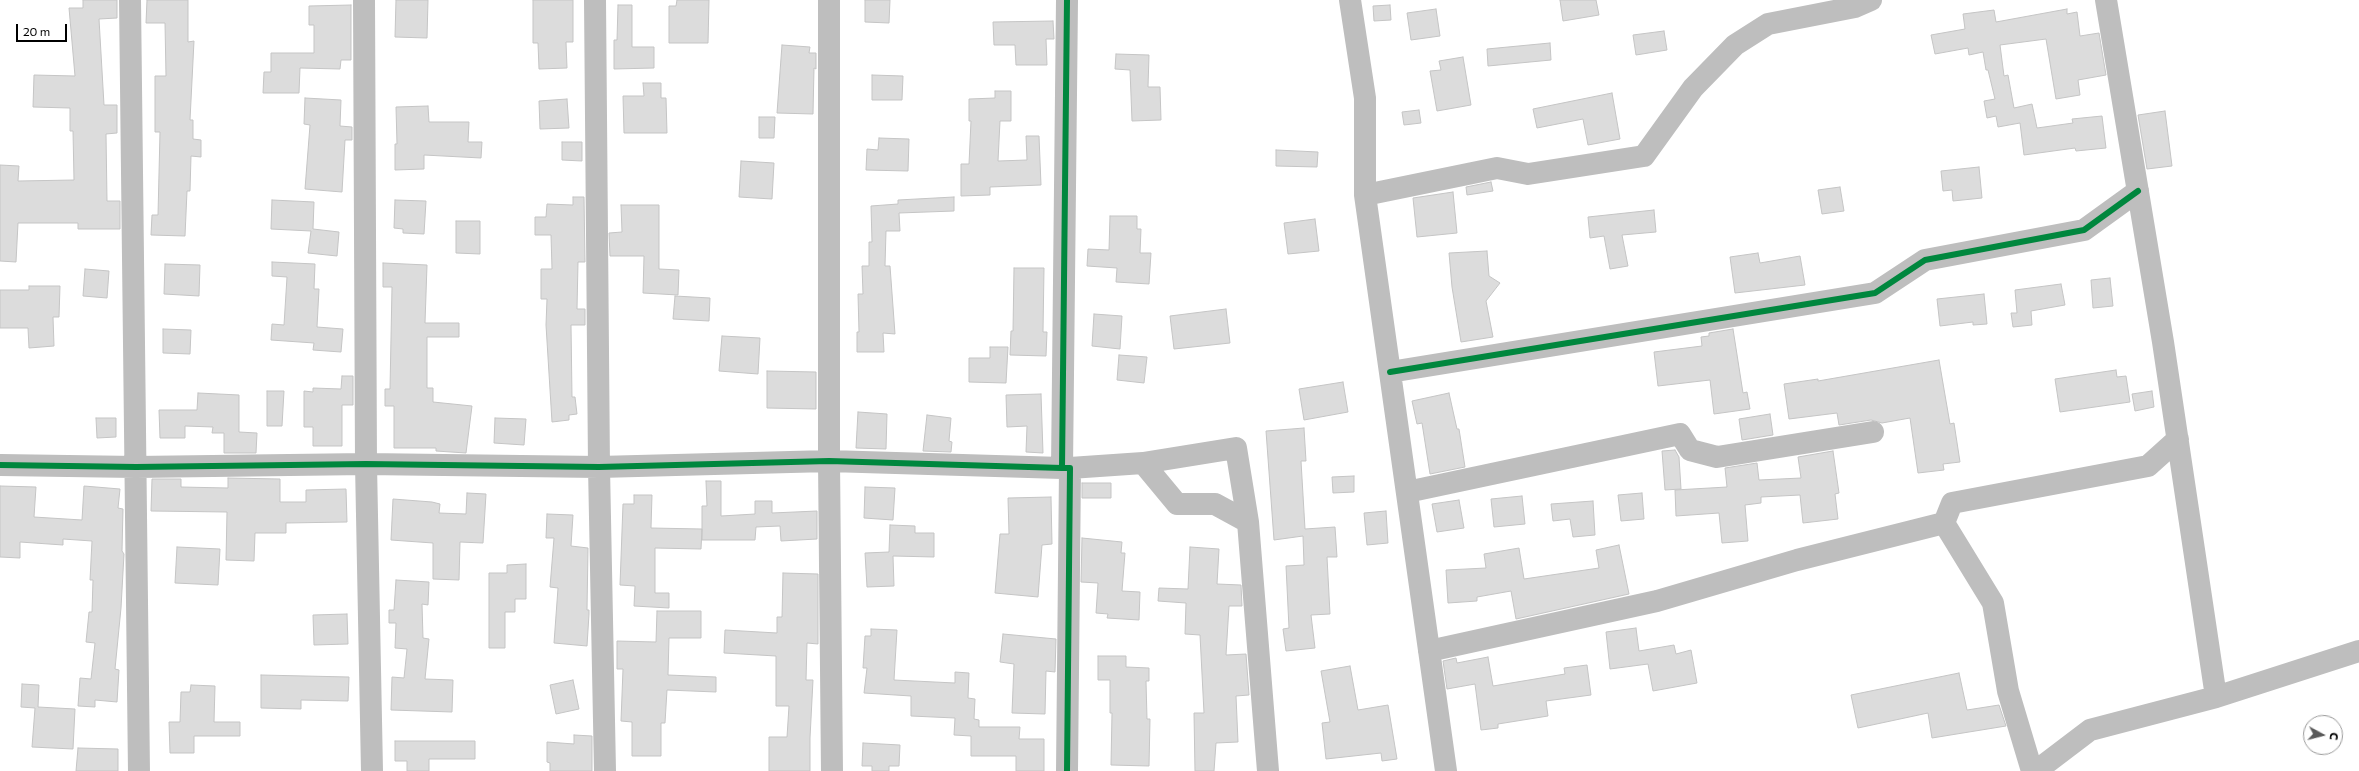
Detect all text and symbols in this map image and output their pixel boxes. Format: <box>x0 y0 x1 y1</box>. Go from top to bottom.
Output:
scale bar <box>18 16 69 42</box>
text: 20 m <box>23 24 50 38</box>
north arrow <box>2303 715 2343 755</box>
text: С <box>2328 732 2341 741</box>

